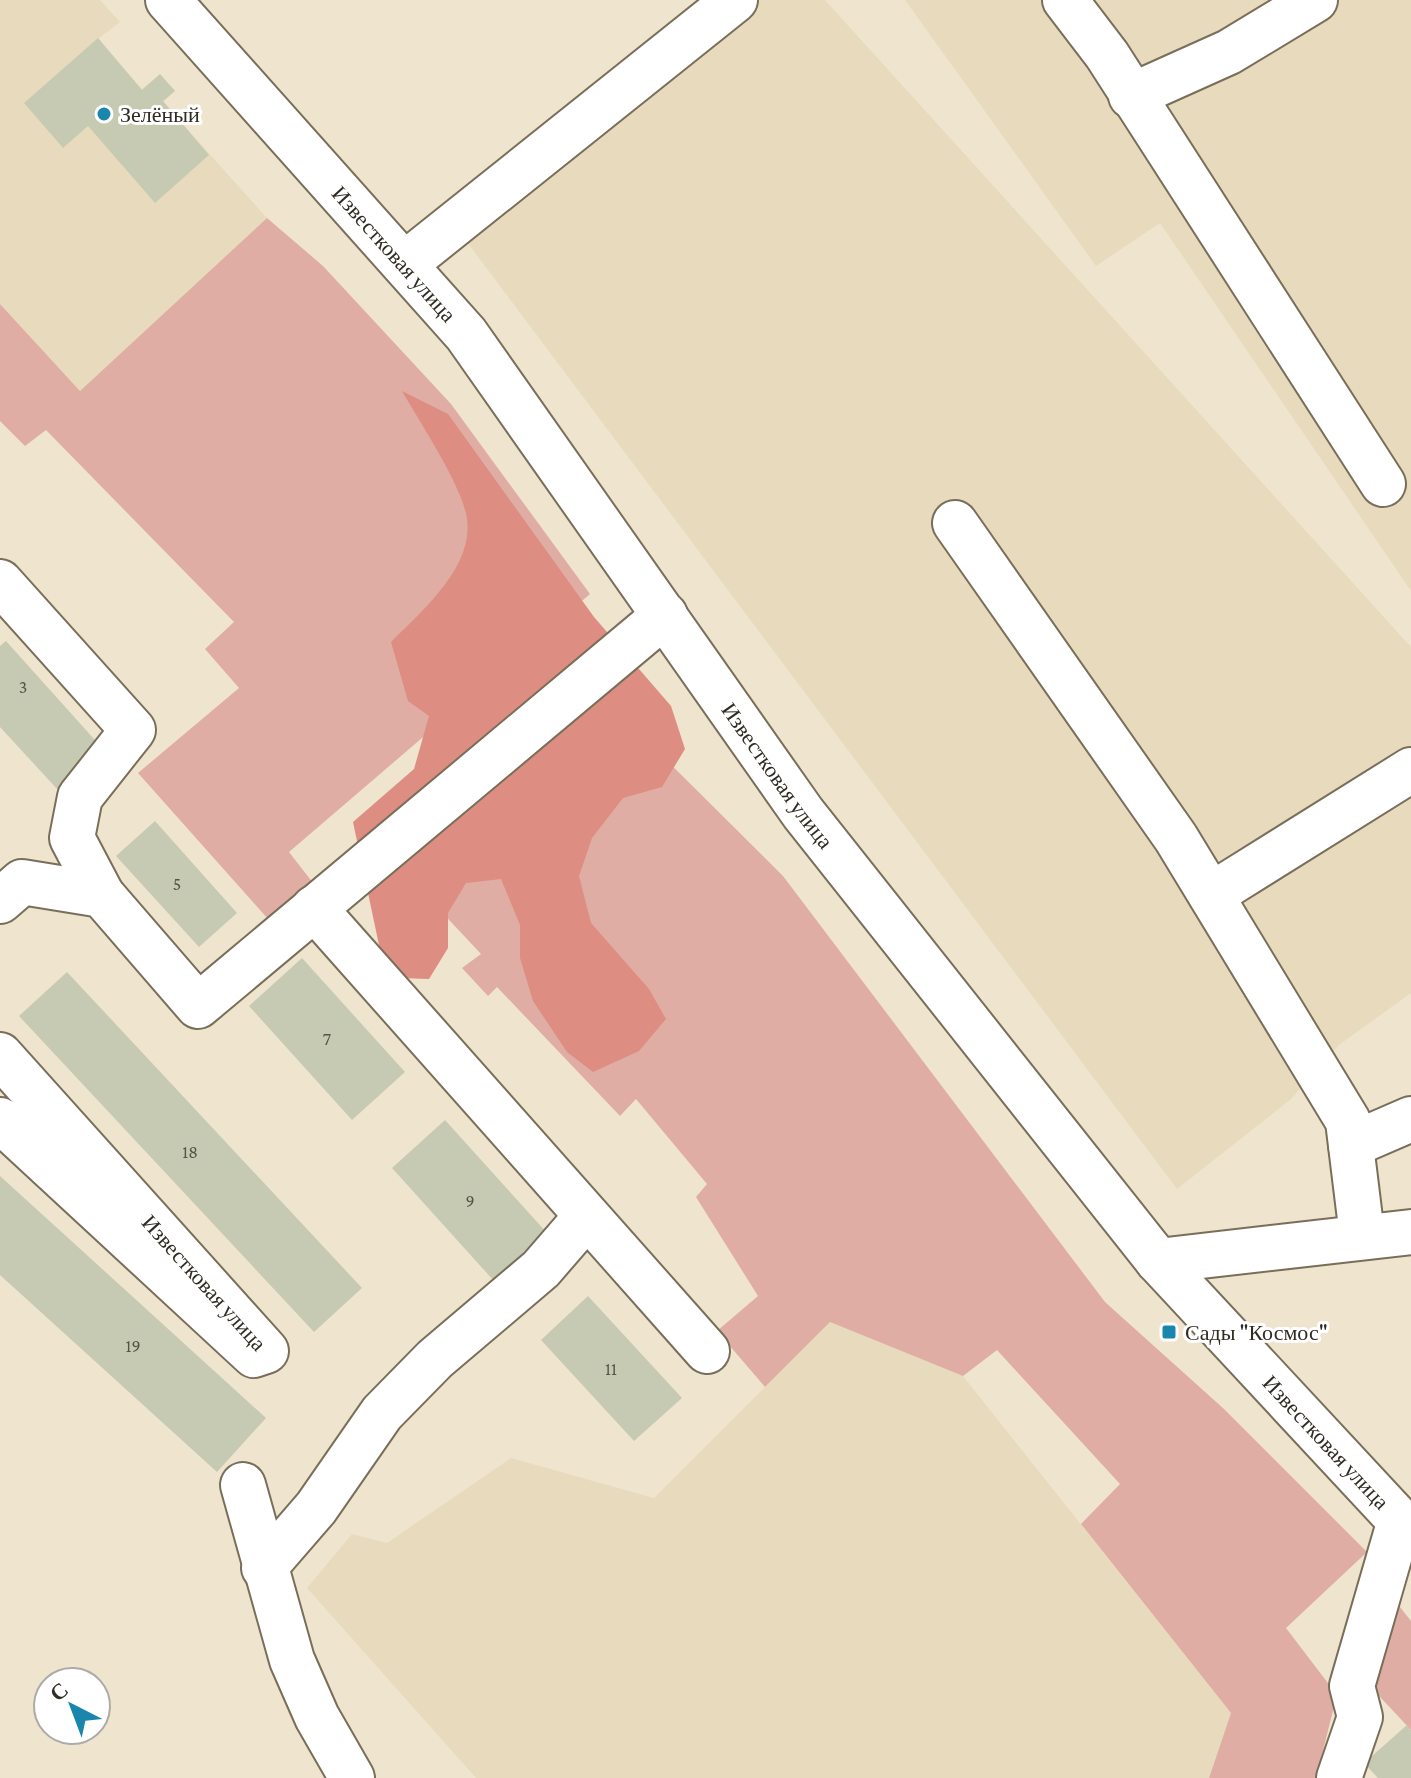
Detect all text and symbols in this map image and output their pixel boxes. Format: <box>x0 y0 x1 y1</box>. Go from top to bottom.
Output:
place label: Зелёный <box>120 102 200 127</box>
marker: Зелёный <box>95 105 113 123</box>
street label: Известковая улица <box>327 181 462 327</box>
house number: 3 <box>19 677 27 697</box>
street label: Известковая улица <box>717 698 839 853</box>
house number: 5 <box>173 874 181 894</box>
house number: 7 <box>323 1029 331 1049</box>
house number: 18 <box>182 1142 198 1162</box>
house number: 9 <box>465 1191 475 1211</box>
street label: Известковая улица <box>137 1210 272 1356</box>
place label: Сады "Космос" <box>1185 1320 1328 1345</box>
marker: Сады "Космос" <box>1160 1323 1178 1341</box>
house number: 19 <box>125 1336 141 1356</box>
house number: 11 <box>605 1359 617 1379</box>
street label: Известковая улица <box>1258 1370 1395 1514</box>
north arrow <box>32 1666 112 1746</box>
text: С <box>45 1677 73 1706</box>

